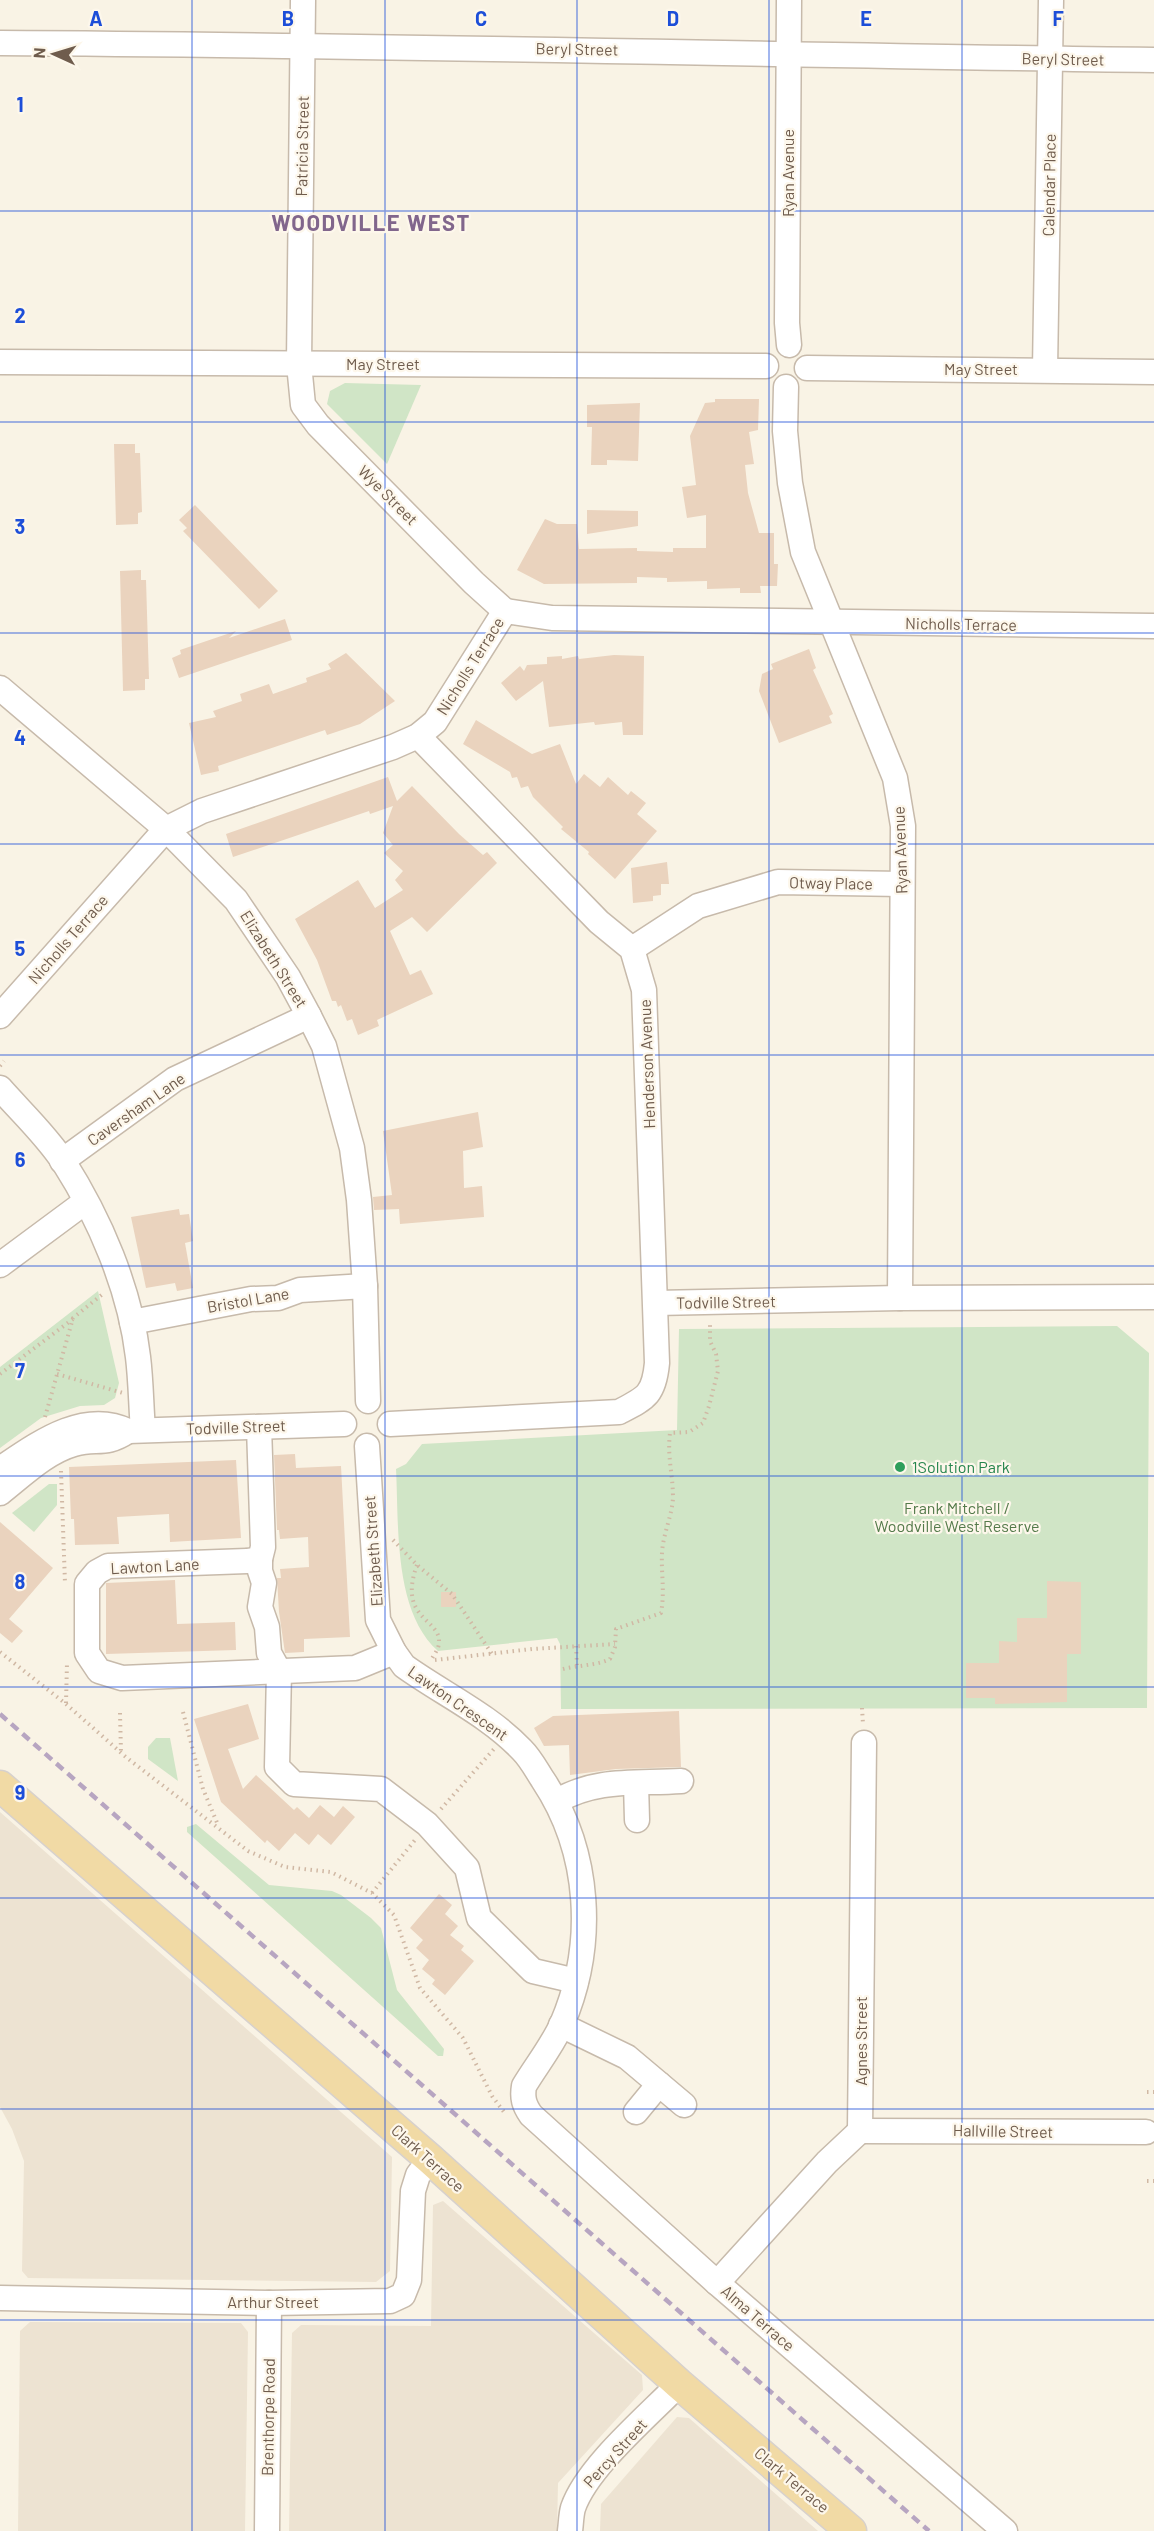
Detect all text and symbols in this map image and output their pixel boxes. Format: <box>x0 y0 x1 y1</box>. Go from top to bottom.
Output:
text: A <box>89 6 103 30</box>
text: B <box>282 6 294 30</box>
text: C <box>475 6 487 30</box>
text: D <box>667 6 679 30</box>
text: E <box>860 6 872 30</box>
text: F <box>1052 6 1064 30</box>
north arrow <box>24 24 84 84</box>
street label: Beryl Street <box>535 38 619 59</box>
text: N <box>29 47 48 59</box>
street label: Beryl Street <box>1021 48 1105 69</box>
text: 1 <box>16 92 24 116</box>
street label: Patricia Street <box>291 95 312 197</box>
street label: Ryan Avenue <box>778 129 797 217</box>
street label: Calendar Place <box>1038 134 1059 236</box>
district label: WOODVILLE WEST <box>271 209 471 235</box>
text: 2 <box>14 303 26 327</box>
street label: May Street <box>346 354 420 373</box>
street label: May Street <box>944 359 1018 378</box>
street label: Wye Street <box>355 461 422 528</box>
text: 3 <box>15 514 25 538</box>
street label: Nicholls Terrace <box>432 613 507 718</box>
street label: Nicholls Terrace <box>905 613 1017 634</box>
text: 4 <box>14 725 26 749</box>
street label: Ryan Avenue <box>888 806 911 894</box>
street label: Otway Place <box>789 872 873 893</box>
street label: Nicholls Terrace <box>24 890 111 987</box>
street label: Elizabeth Street <box>237 907 312 1011</box>
text: 5 <box>15 936 26 960</box>
street label: Henderson Avenue <box>635 999 658 1129</box>
street label: Caversham Lane <box>83 1068 188 1149</box>
text: 6 <box>15 1147 26 1171</box>
street label: Bristol Lane <box>205 1283 290 1316</box>
street label: Todville Street <box>676 1291 776 1312</box>
text: 7 <box>15 1358 25 1382</box>
street label: Todville Street <box>186 1415 286 1438</box>
place label: 1Solution Park <box>912 1457 1010 1476</box>
marker: 1Solution Park <box>893 1460 907 1474</box>
street label: Elizabeth Street <box>359 1495 386 1607</box>
park label: Frank Mitchell / Woodville West Reserve <box>874 1498 1040 1535</box>
street label: Lawton Lane <box>110 1554 200 1577</box>
text: 8 <box>15 1569 26 1593</box>
street label: Lawton Crescent <box>405 1661 512 1744</box>
text: 9 <box>15 1780 25 1804</box>
street label: Agnes Street <box>851 1996 870 2086</box>
street label: Clark Terrace <box>388 2120 469 2195</box>
street label: Hallville Street <box>953 2120 1053 2141</box>
street label: Alma Terrace <box>718 2281 799 2355</box>
street label: Arthur Street <box>227 2292 319 2311</box>
street label: Brenthorpe Road <box>257 2358 278 2476</box>
street label: Percy Street <box>579 2414 650 2491</box>
street label: Clark Terrace <box>751 2443 834 2516</box>

